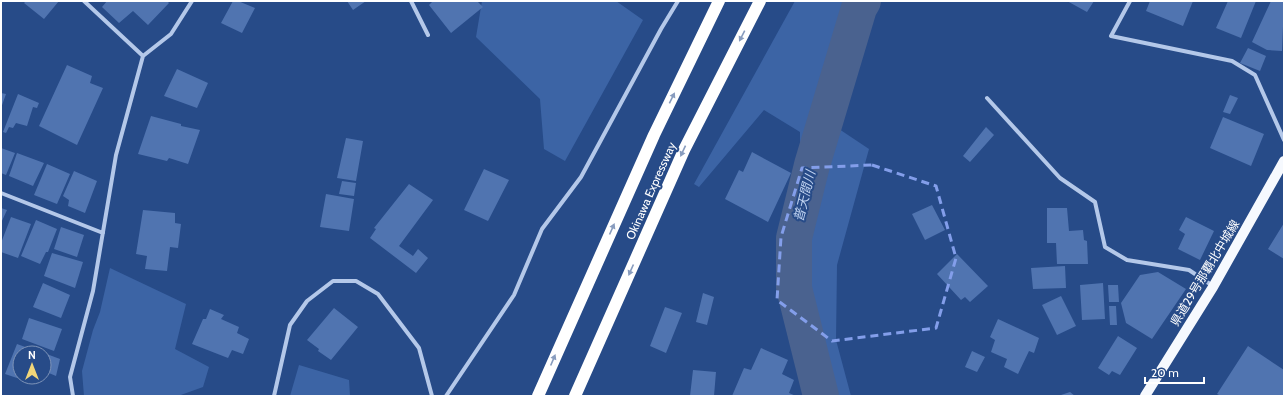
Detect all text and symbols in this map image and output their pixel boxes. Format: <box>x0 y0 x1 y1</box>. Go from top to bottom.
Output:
one-way arrow <box>739 30 745 41</box>
one-way arrow <box>669 92 675 103</box>
street label: Okinawa Expressway <box>622 140 679 242</box>
one-way arrow <box>680 146 686 157</box>
water label: 普天間川 <box>790 167 819 223</box>
street label: 県道29号那覇北中城線 <box>1167 217 1242 329</box>
one-way arrow <box>609 223 615 234</box>
one-way arrow <box>628 265 634 276</box>
north arrow <box>12 345 52 385</box>
text: N <box>28 348 36 362</box>
one-way arrow <box>551 354 557 366</box>
scale bar <box>1145 359 1204 385</box>
text: 20 m <box>1151 365 1179 380</box>

